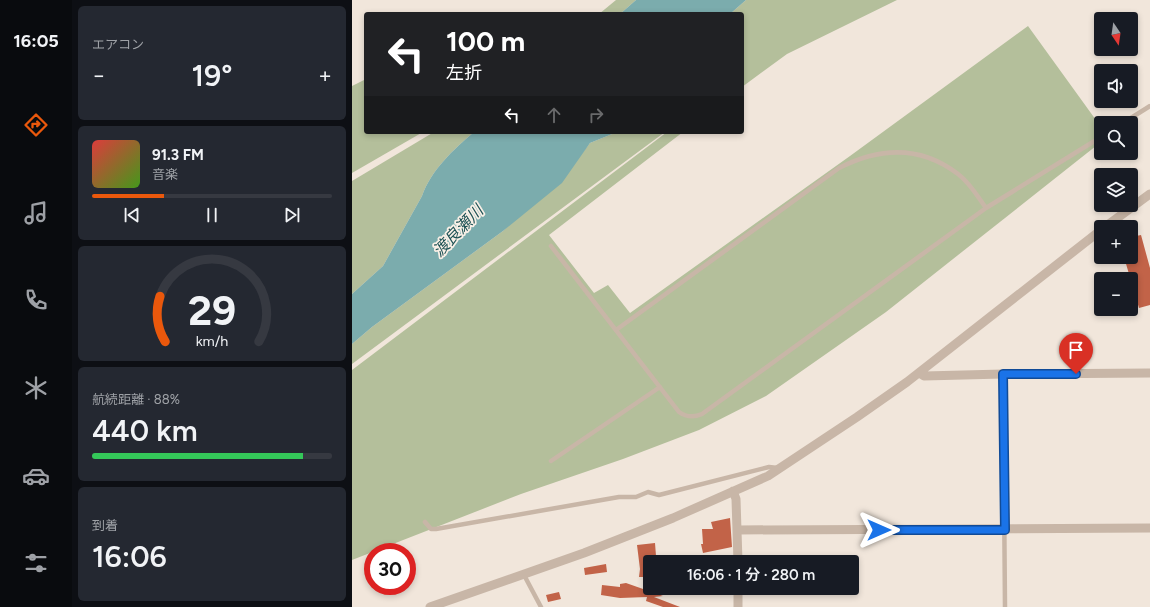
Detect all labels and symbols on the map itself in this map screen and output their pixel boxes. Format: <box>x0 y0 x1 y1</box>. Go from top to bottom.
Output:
north arrow <box>1094 12 1138 56</box>
water label: 渡良瀬川 <box>429 200 488 261</box>
pin <box>1059 333 1093 374</box>
position arrow <box>858 509 900 551</box>
speed limit sign: 30 <box>364 543 416 595</box>

